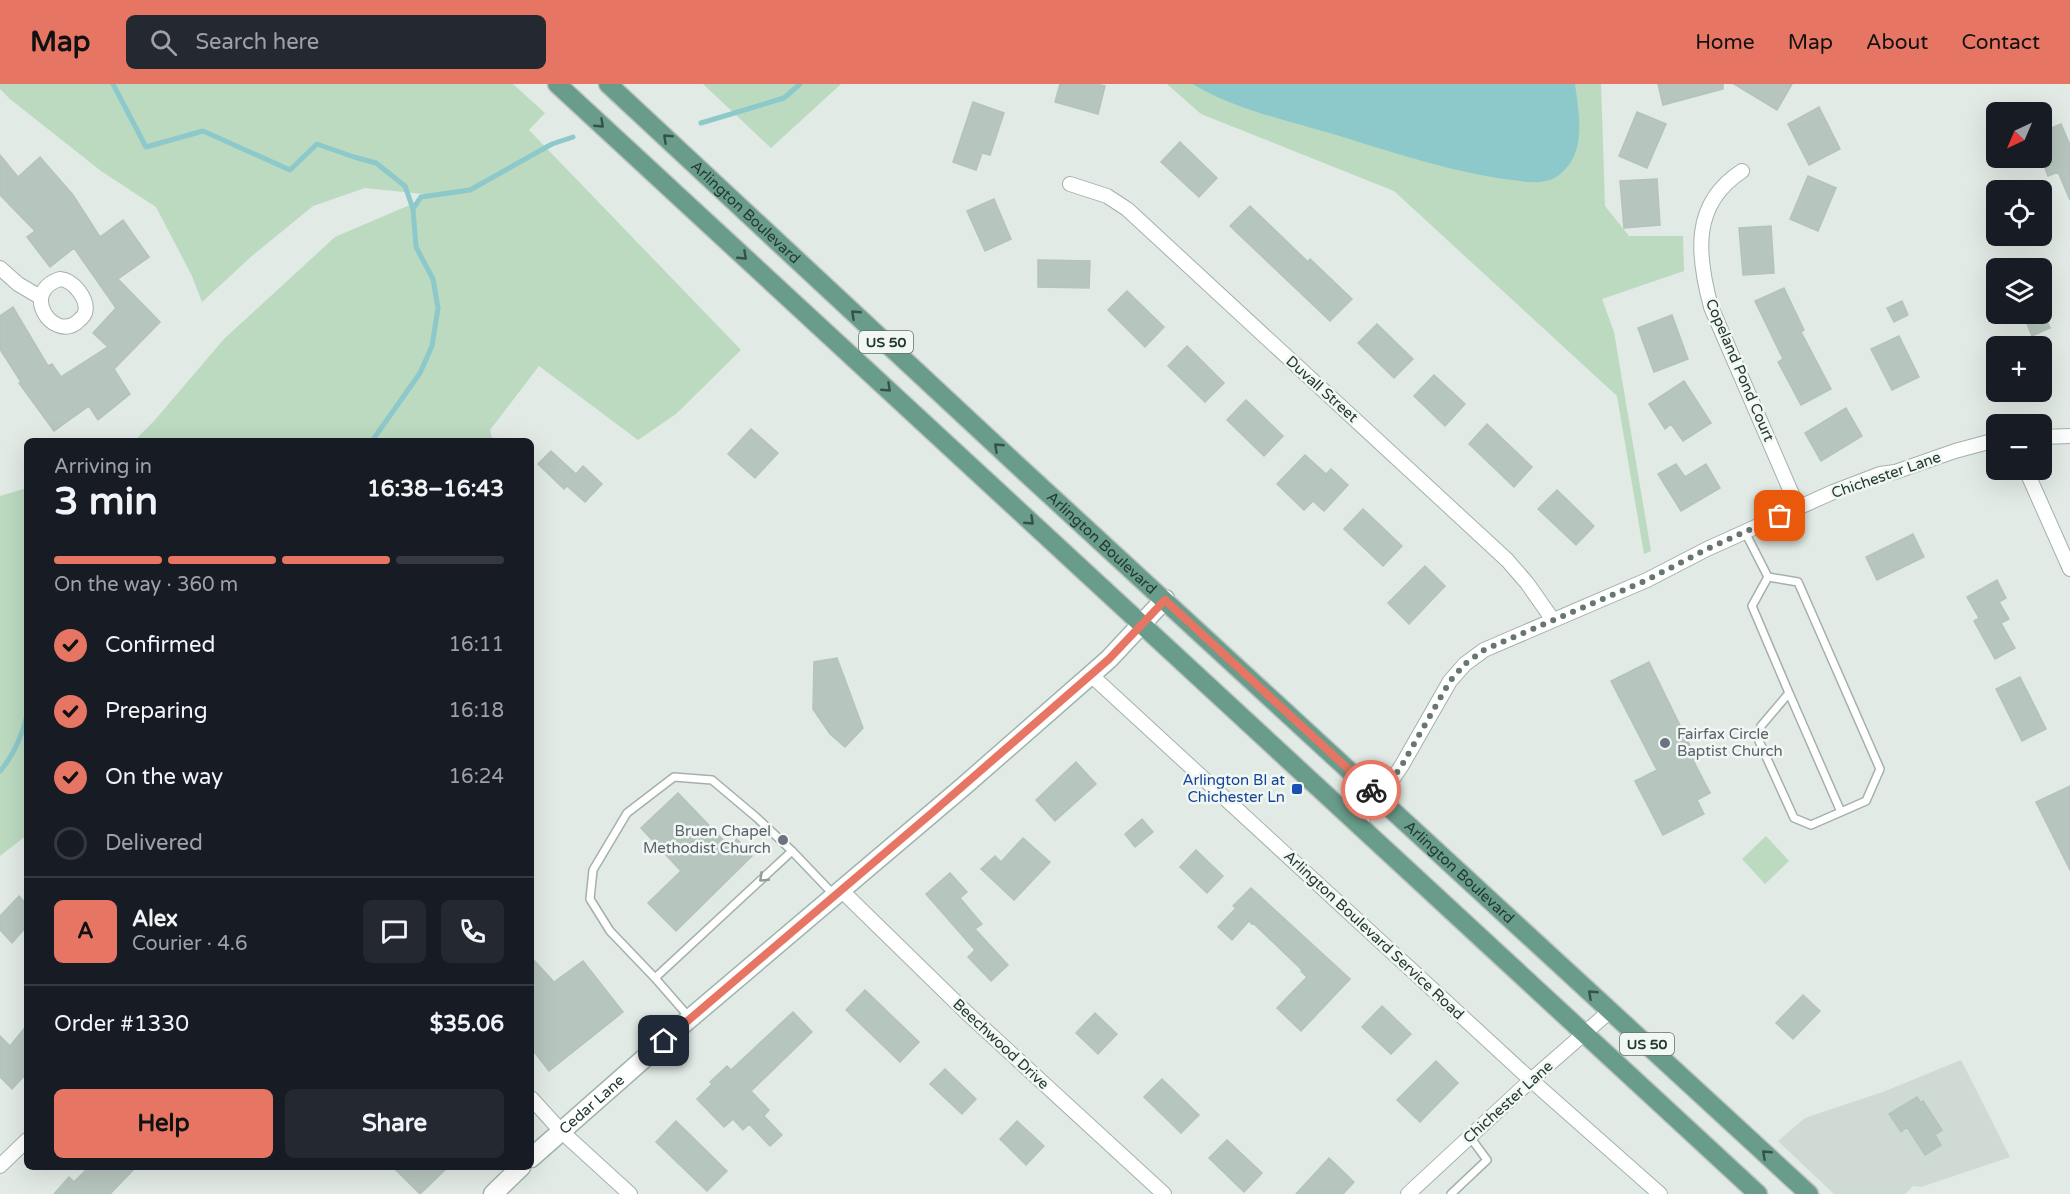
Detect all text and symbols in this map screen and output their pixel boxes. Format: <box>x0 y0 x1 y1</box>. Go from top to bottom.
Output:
search box <box>126 15 546 69</box>
text: Map <box>30 25 90 59</box>
icon: search <box>147 26 180 59</box>
text: Search here <box>195 29 319 55</box>
text: Home <box>1695 30 1755 55</box>
text: Map <box>1788 30 1833 55</box>
text: About <box>1866 30 1928 55</box>
text: Contact <box>1961 30 2040 55</box>
north arrow <box>1986 102 2052 168</box>
map controls <box>1986 102 2052 480</box>
one-way arrow <box>593 117 604 128</box>
one-way arrow <box>663 134 673 145</box>
street label: Arlington Boulevard <box>687 157 804 267</box>
button: locate <box>1986 180 2052 246</box>
one-way arrow <box>737 249 747 260</box>
button: layers <box>1986 258 2052 324</box>
street label: Copeland Pond Court <box>1702 296 1778 444</box>
one-way arrow <box>852 310 863 321</box>
road number: US 50 <box>859 331 913 353</box>
button: + <box>1986 336 2052 402</box>
street label: Duvall Street <box>1282 352 1362 426</box>
one-way arrow <box>879 381 890 392</box>
button: − <box>1986 414 2052 480</box>
one-way arrow <box>994 443 1005 454</box>
street label: Chichester Lane <box>1829 448 1943 502</box>
text: Arriving in <box>54 455 152 479</box>
text: 16:38–16:43 <box>367 476 504 502</box>
text: 3 min <box>54 478 158 525</box>
street label: Arlington Boulevard <box>1043 488 1160 598</box>
pin <box>1754 490 1805 541</box>
icon: bag <box>1763 499 1796 532</box>
one-way arrow <box>1023 514 1033 525</box>
text: On the way · 360 m <box>54 573 238 597</box>
icon: check <box>54 629 87 662</box>
text: Confirmed <box>105 632 215 658</box>
text: 16:11 <box>449 633 504 657</box>
icon: check <box>54 695 87 728</box>
text: Preparing <box>105 698 208 724</box>
text: 16:18 <box>449 699 504 723</box>
place label: Fairfax Circle Baptist Church <box>1677 725 1783 760</box>
marker: Fairfax Circle Baptist Church <box>1658 736 1672 750</box>
courier <box>1341 760 1401 820</box>
icon: check <box>54 761 87 794</box>
text: On the way <box>105 764 223 790</box>
text: 16:24 <box>449 765 504 789</box>
place label: Arlington Bl at Chichester Ln <box>1182 771 1285 806</box>
icon: bike <box>1355 774 1388 807</box>
marker: Arlington Bl at Chichester Ln <box>1290 782 1304 796</box>
street label: Arlington Boulevard <box>1401 817 1518 927</box>
place label: Bruen Chapel Methodist Church <box>643 822 771 857</box>
text: Delivered <box>105 830 203 856</box>
marker: Bruen Chapel Methodist Church <box>776 833 790 847</box>
street label: Arlington Boulevard Service Road <box>1280 847 1468 1023</box>
one-way arrow <box>760 871 770 882</box>
button: chat <box>363 900 426 963</box>
button: phone <box>441 900 504 963</box>
text: Alex <box>132 906 178 932</box>
text: A <box>77 918 94 944</box>
text: Courier · 4.6 <box>132 932 247 956</box>
one-way arrow <box>1588 990 1599 1001</box>
street label: Beechwood Drive <box>949 995 1053 1093</box>
text: Order #1330 <box>54 1011 189 1037</box>
text: $35.06 <box>430 1011 504 1037</box>
pin <box>638 1015 689 1066</box>
icon: home <box>647 1024 680 1057</box>
road number: US 50 <box>1620 1033 1674 1055</box>
street label: Chichester Lane <box>1459 1057 1557 1147</box>
street label: Cedar Lane <box>555 1071 628 1138</box>
button: Help <box>54 1089 273 1158</box>
button: Share <box>285 1089 504 1158</box>
one-way arrow <box>1763 1150 1773 1161</box>

